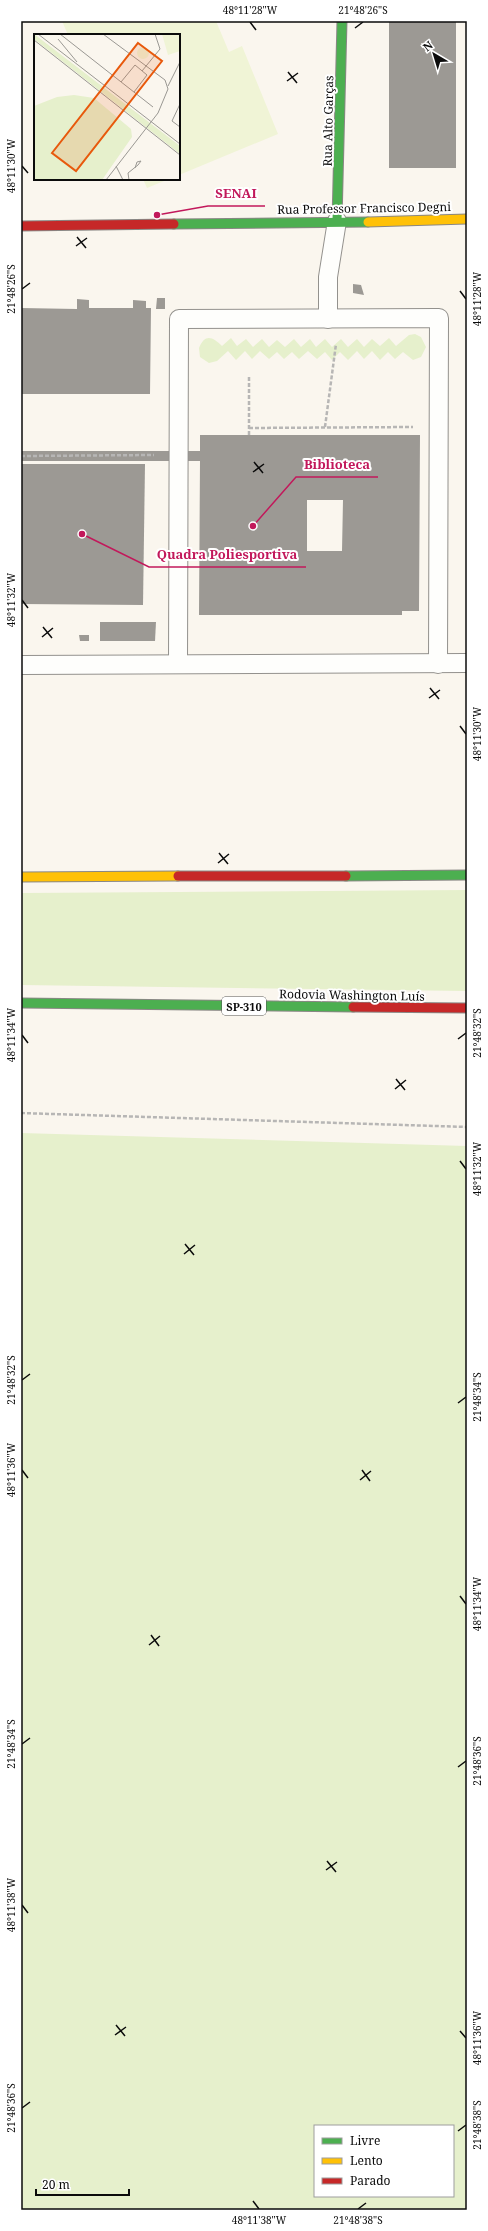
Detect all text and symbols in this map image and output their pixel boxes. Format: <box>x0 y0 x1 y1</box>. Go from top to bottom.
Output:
text: 48°11'28"W <box>223 3 278 17</box>
text: 21°48'26"S <box>338 3 388 17</box>
inset map <box>34 34 180 180</box>
north arrow <box>414 34 454 74</box>
text: N <box>420 37 436 54</box>
street label: Rua Alto Garças <box>319 75 337 167</box>
text: 48°11'30"W <box>4 138 18 193</box>
callout: SENAI <box>208 181 265 206</box>
text: SENAI <box>215 184 257 202</box>
street label: Rua Professor Francisco Degni <box>277 198 451 218</box>
text: 21°48'26"S <box>4 264 18 314</box>
text: 48°11'28"W <box>470 271 484 326</box>
callout: Biblioteca <box>296 452 378 477</box>
text: Biblioteca <box>304 455 370 473</box>
callout: Quadra Poliesportiva <box>149 542 306 567</box>
text: Quadra Poliesportiva <box>157 545 298 563</box>
text: 48°11'32"W <box>4 572 18 627</box>
text: 48°11'30"W <box>470 706 484 761</box>
street label: Rodovia Washington Luís <box>279 985 425 1005</box>
road number: SP-310 <box>222 997 266 1015</box>
text: 48°11'34"W <box>4 1007 18 1062</box>
text: 21°48'32"S <box>470 1008 484 1058</box>
text: 48°11'32"W <box>470 1141 484 1196</box>
text: 21°48'32"S <box>4 1355 18 1405</box>
text: 21°48'34"S <box>470 1372 484 1422</box>
text: 48°11'36"W <box>4 1442 18 1497</box>
text: 48°11'34"W <box>470 1576 484 1631</box>
text: 21°48'34"S <box>4 1719 18 1769</box>
text: 21°48'36"S <box>470 1736 484 1786</box>
text: 48°11'38"W <box>4 1877 18 1932</box>
text: 48°11'36"W <box>470 2010 484 2065</box>
text: 21°48'36"S <box>4 2083 18 2133</box>
text: 21°48'38"S <box>470 2100 484 2150</box>
legend <box>314 2125 454 2197</box>
text: Livre <box>350 2132 380 2149</box>
text: Lento <box>350 2152 383 2169</box>
scale bar <box>36 2171 129 2197</box>
text: Parado <box>350 2172 391 2189</box>
text: 20 m <box>42 2176 70 2193</box>
text: 48°11'38"W <box>232 2213 287 2227</box>
text: 21°48'38"S <box>333 2213 383 2227</box>

